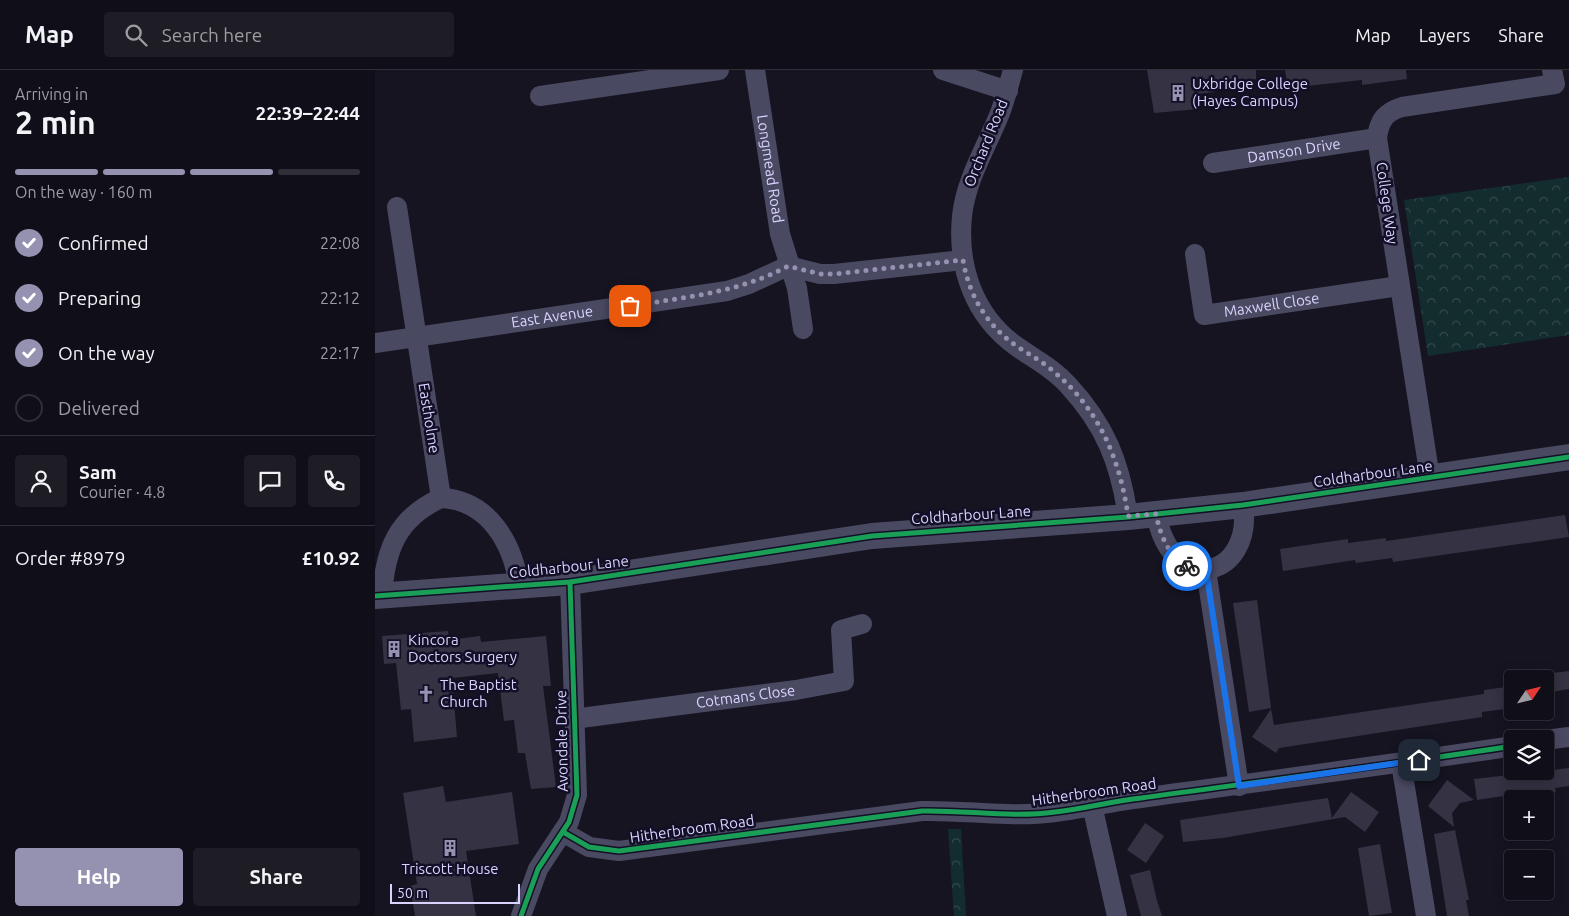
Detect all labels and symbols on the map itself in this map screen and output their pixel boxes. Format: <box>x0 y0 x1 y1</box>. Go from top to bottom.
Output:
place label: Uxbridge College (Hayes Campus) <box>1192 75 1308 109</box>
building icon: Uxbridge College (Hayes Campus) <box>1168 83 1188 103</box>
street label: Orchard Road <box>960 97 1011 189</box>
street label: Longmead Road <box>754 113 787 224</box>
street label: Damson Drive <box>1246 135 1342 166</box>
street label: College Way <box>1373 161 1402 245</box>
pin <box>609 285 651 327</box>
street label: Maxwell Close <box>1223 289 1320 320</box>
street label: East Avenue <box>510 302 594 331</box>
street label: Eastholme <box>416 382 443 454</box>
street label: Coldharbour Lane <box>1312 457 1434 490</box>
street label: Coldharbour Lane <box>910 502 1031 527</box>
courier <box>1162 541 1212 591</box>
street label: Coldharbour Lane <box>508 552 630 581</box>
place label: Kincora Doctors Surgery <box>408 631 517 665</box>
building icon: Kincora Doctors Surgery <box>384 639 404 659</box>
north arrow <box>1504 670 1554 720</box>
place label: The Baptist Church <box>440 676 517 710</box>
street label: Cotmans Close <box>695 681 796 711</box>
church icon: The Baptist Church <box>416 684 436 704</box>
street label: Avondale Drive <box>552 690 571 792</box>
pin <box>1398 739 1440 781</box>
street label: Hitherbroom Road <box>1031 774 1157 809</box>
street label: Hitherbroom Road <box>629 811 755 846</box>
building icon: Triscott House <box>440 838 460 858</box>
place label: Triscott House <box>401 860 499 877</box>
scale bar <box>390 881 520 904</box>

